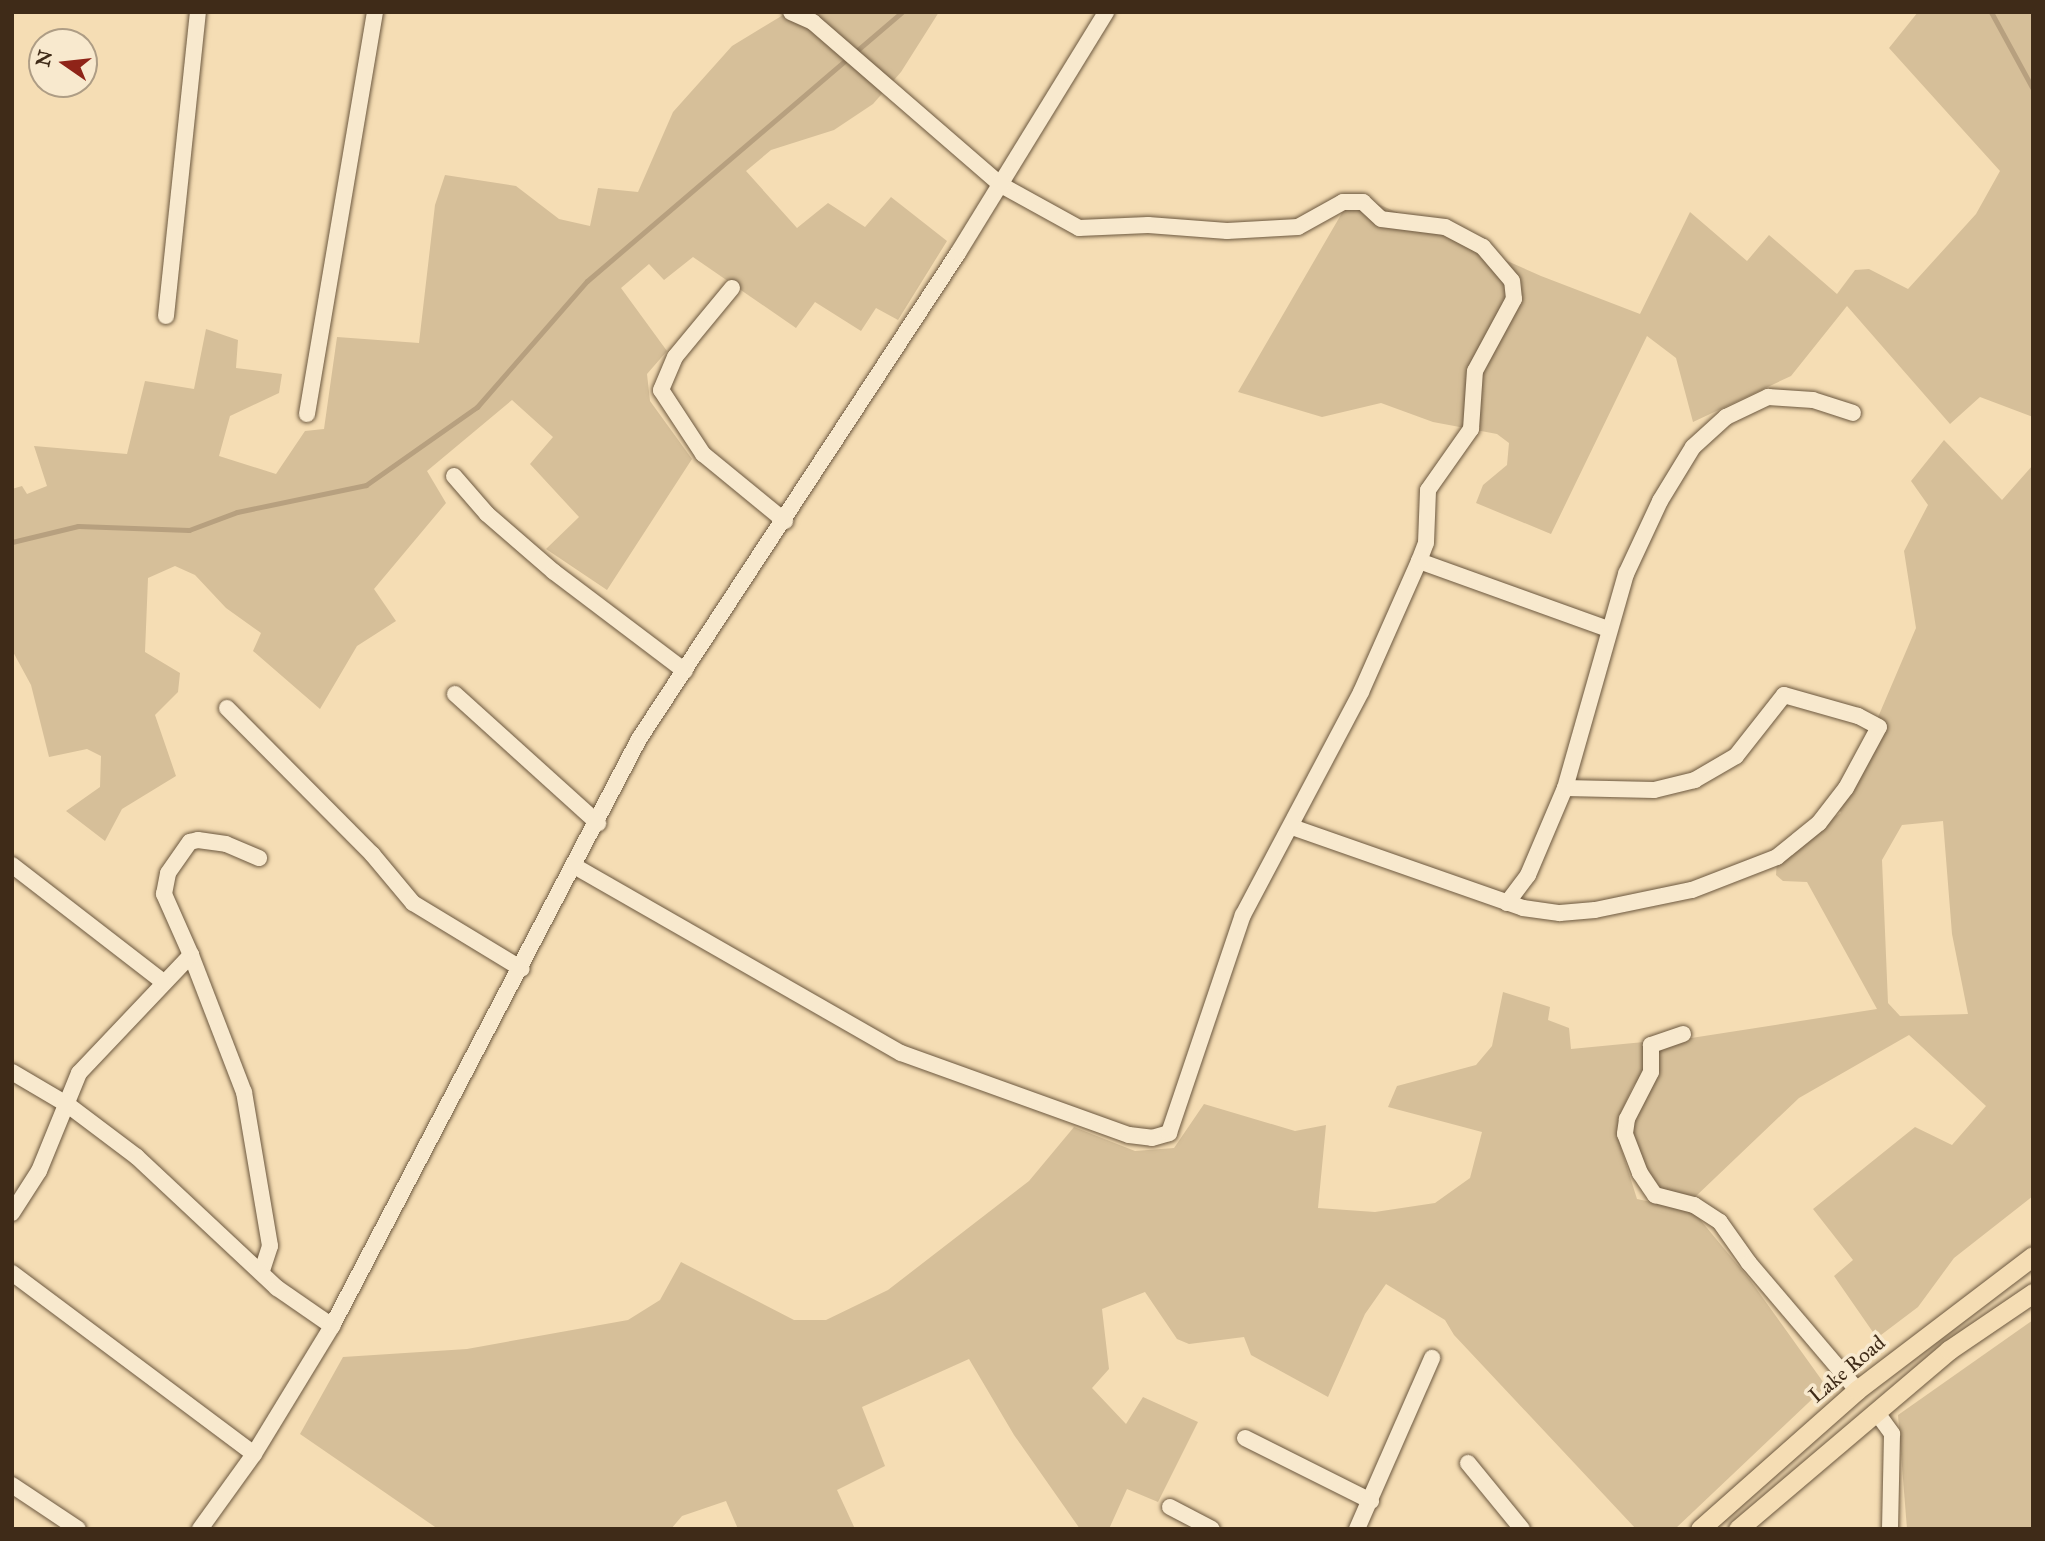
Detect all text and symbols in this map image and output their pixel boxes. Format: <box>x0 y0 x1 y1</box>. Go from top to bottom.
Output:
north arrow <box>28 28 98 98</box>
text: N <box>31 48 57 69</box>
street label: Lake Road <box>1804 1330 1890 1408</box>

